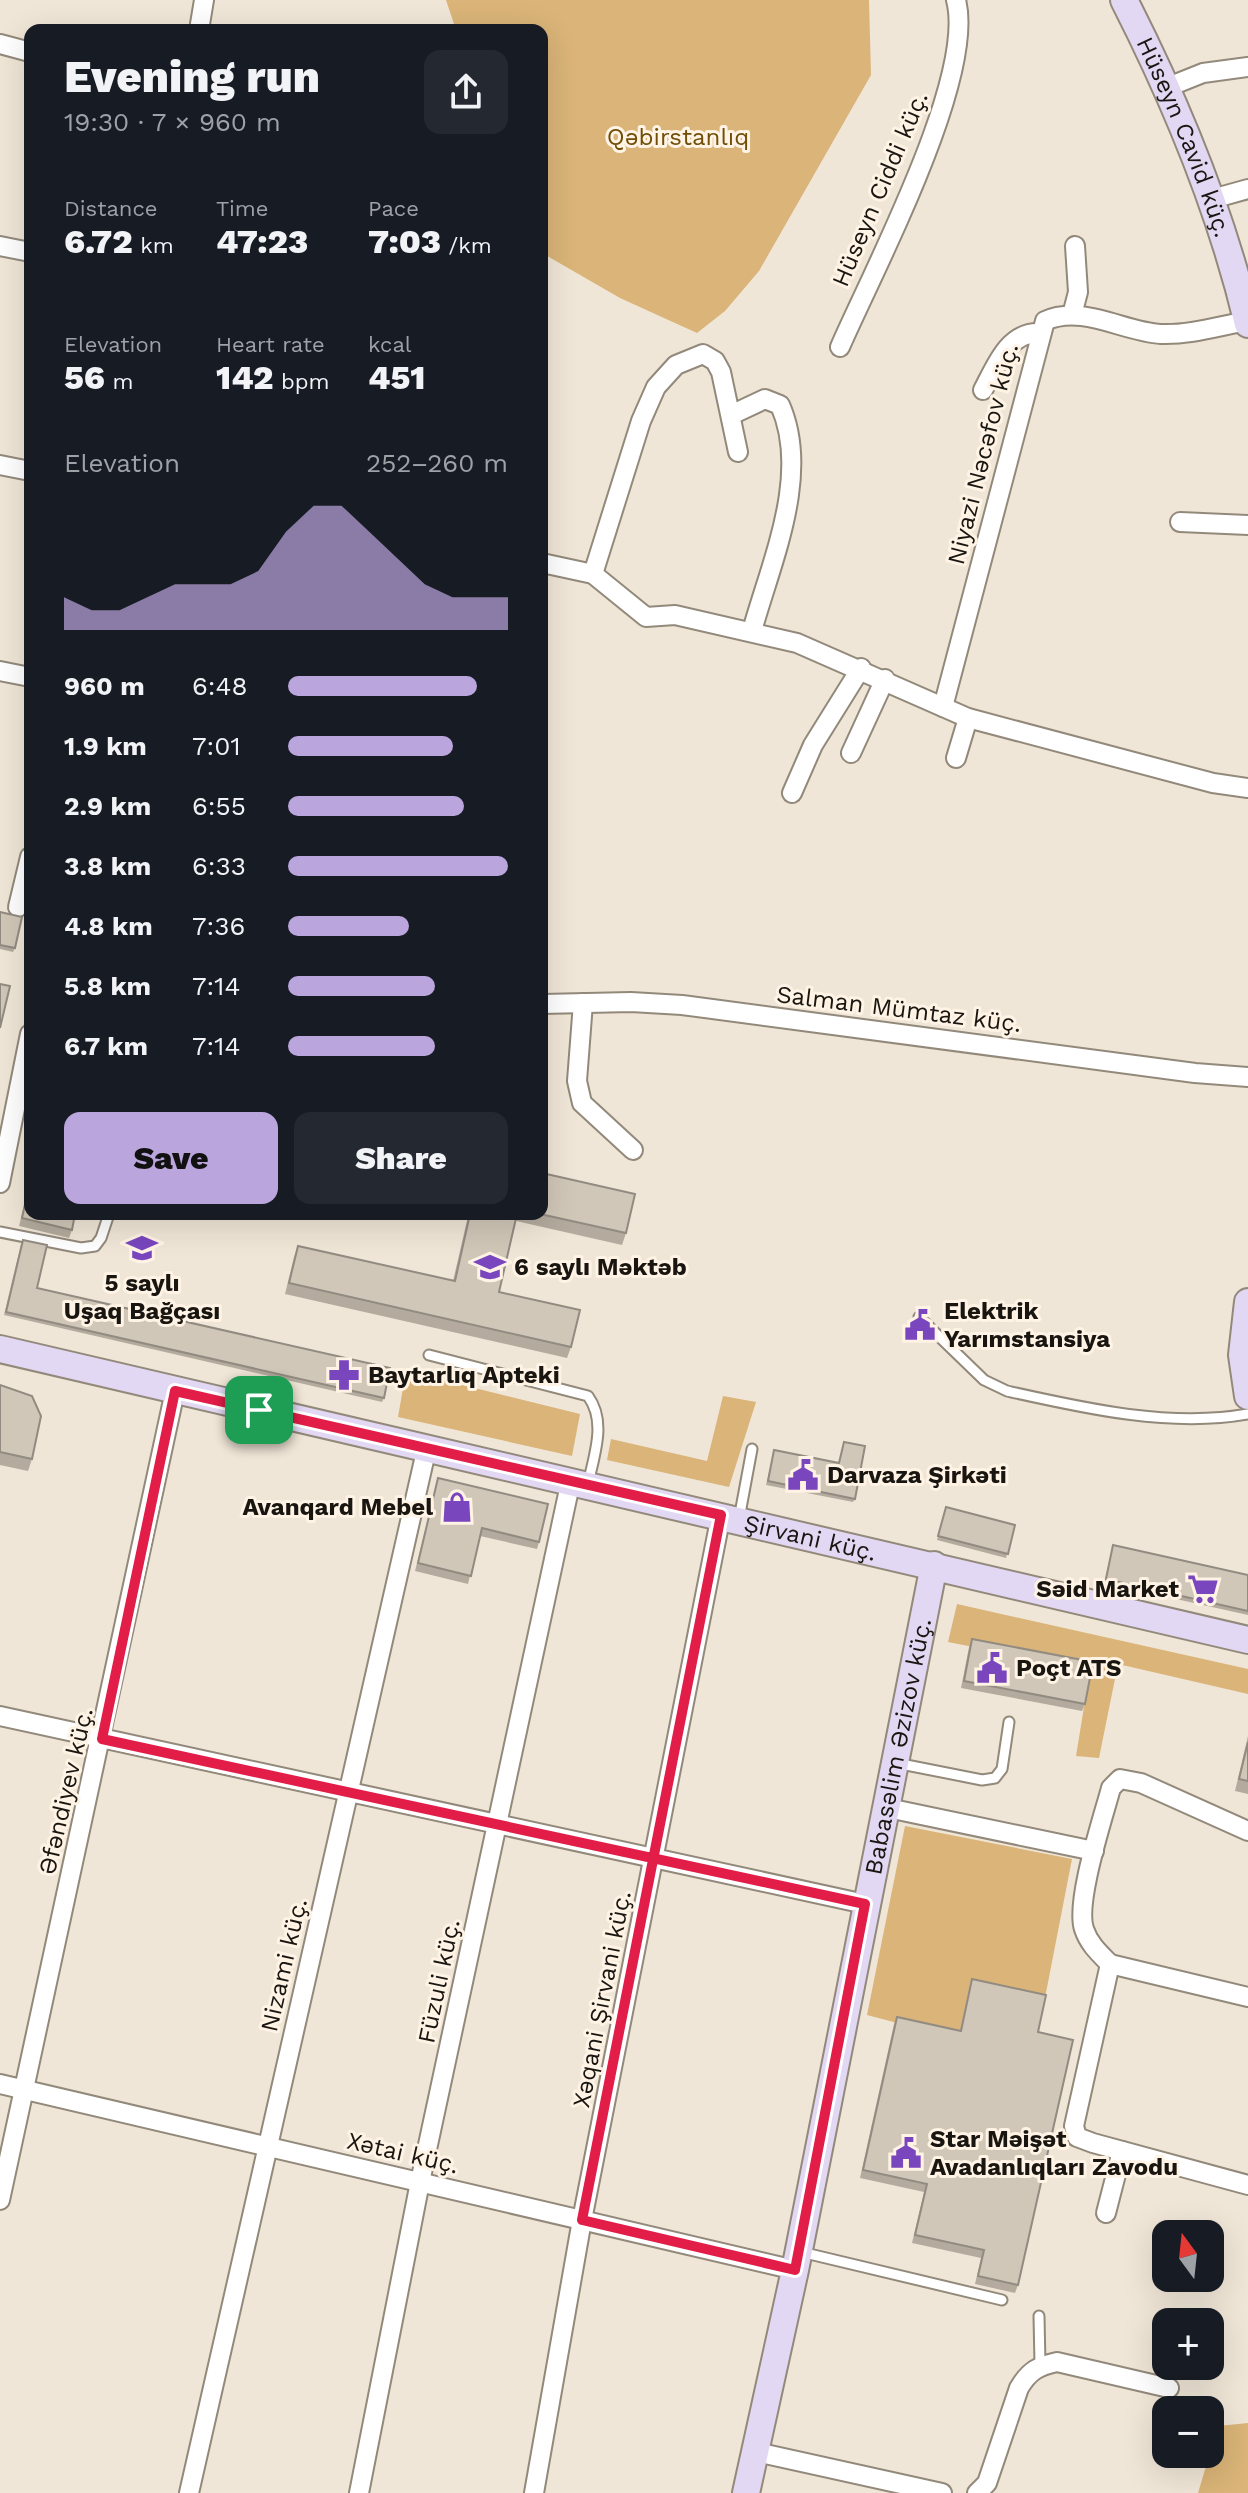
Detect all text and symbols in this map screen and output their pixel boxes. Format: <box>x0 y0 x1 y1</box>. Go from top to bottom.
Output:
street label: Hüseyn Cavid küç. <box>1131 33 1237 241</box>
button: share <box>424 50 508 134</box>
text: Evening run <box>64 51 320 103</box>
street label: Hüseyn Ciddi küç. <box>826 87 934 291</box>
text: 19:30 · 7 × 960 m <box>64 107 281 137</box>
park label: Qəbirstanlıq <box>607 123 749 151</box>
text: Distance <box>64 196 158 221</box>
text: Time <box>216 196 268 221</box>
text: Pace <box>368 196 419 221</box>
text: 6.72 <box>64 221 133 261</box>
text: 47:23 <box>216 221 308 261</box>
text: 7:03 <box>368 221 441 261</box>
text: km <box>133 233 174 258</box>
text: /km <box>441 233 492 258</box>
text: Elevation <box>64 332 162 357</box>
text: Heart rate <box>216 332 325 357</box>
text: kcal <box>368 332 412 357</box>
street label: Niyazi Nəcəfov küç. <box>942 340 1024 568</box>
text: 56 <box>64 357 105 397</box>
text: 142 <box>216 357 273 397</box>
text: 451 <box>368 357 425 397</box>
text: m <box>105 369 133 394</box>
text: bpm <box>273 369 330 394</box>
text: Elevation <box>64 448 180 478</box>
text: 252–260 m <box>366 448 508 478</box>
text: 960 m <box>64 671 145 701</box>
text: 6:48 <box>192 671 247 701</box>
text: 1.9 km <box>64 731 147 761</box>
text: 7:01 <box>192 731 241 761</box>
text: 2.9 km <box>64 791 151 821</box>
text: 6:55 <box>192 791 246 821</box>
text: 3.8 km <box>64 851 151 881</box>
text: 6:33 <box>192 851 246 881</box>
text: 4.8 km <box>64 911 153 941</box>
text: 7:36 <box>192 911 245 941</box>
text: 5.8 km <box>64 971 151 1001</box>
text: 7:14 <box>192 971 240 1001</box>
street label: Salman Mümtaz küç. <box>775 980 1023 1038</box>
text: 6.7 km <box>64 1031 148 1061</box>
text: 7:14 <box>192 1031 240 1061</box>
button: Save <box>64 1112 278 1204</box>
button: Share <box>294 1112 508 1204</box>
school or university icon: 5 saylı Uşaq Bağçası <box>125 1231 159 1265</box>
school or university icon: 6 saylı Məktəb <box>473 1250 507 1284</box>
place label: 6 saylı Məktəb <box>514 1253 687 1281</box>
place label: 5 saylı Uşaq Bağçası <box>64 1269 220 1325</box>
place label: Elektrik Yarımstansiya <box>944 1297 1110 1353</box>
public building icon: Elektrik Yarımstansiya <box>903 1308 937 1342</box>
pharmacy icon: Baytarlıq Apteki <box>327 1358 361 1392</box>
place label: Baytarlıq Apteki <box>368 1361 560 1389</box>
pin <box>225 1376 293 1444</box>
icon: arrive <box>237 1388 281 1432</box>
public building icon: Darvaza Şirkəti <box>786 1458 820 1492</box>
place label: Darvaza Şirkəti <box>827 1461 1007 1489</box>
shop icon: Avanqard Mebel <box>440 1490 474 1524</box>
place label: Avanqard Mebel <box>242 1493 433 1521</box>
street label: Şirvani küç. <box>741 1509 879 1567</box>
supermarket icon: Səid Market <box>1186 1572 1220 1606</box>
place label: Səid Market <box>1036 1575 1180 1603</box>
street label: Babasəlim Əzizov küç. <box>859 1616 937 1877</box>
public building icon: Poçt ATS <box>975 1651 1009 1685</box>
place label: Poçt ATS <box>1016 1654 1122 1682</box>
street label: Əfəndiyev küç. <box>33 1705 99 1877</box>
street label: Xəqani Şirvani küç. <box>567 1888 637 2110</box>
street label: Nizami küç. <box>255 1896 313 2034</box>
street label: Füzuli küç. <box>412 1916 466 2046</box>
place label: Star Məişət Avadanlıqları Zavodu <box>930 2125 1178 2181</box>
street label: Xətai küç. <box>345 2127 461 2179</box>
public building icon: Star Məişət Avadanlıqları Zavodu <box>889 2136 923 2170</box>
north arrow <box>1152 2220 1224 2292</box>
map controls <box>1152 2220 1224 2468</box>
button: + <box>1152 2308 1224 2380</box>
button: − <box>1152 2396 1224 2468</box>

